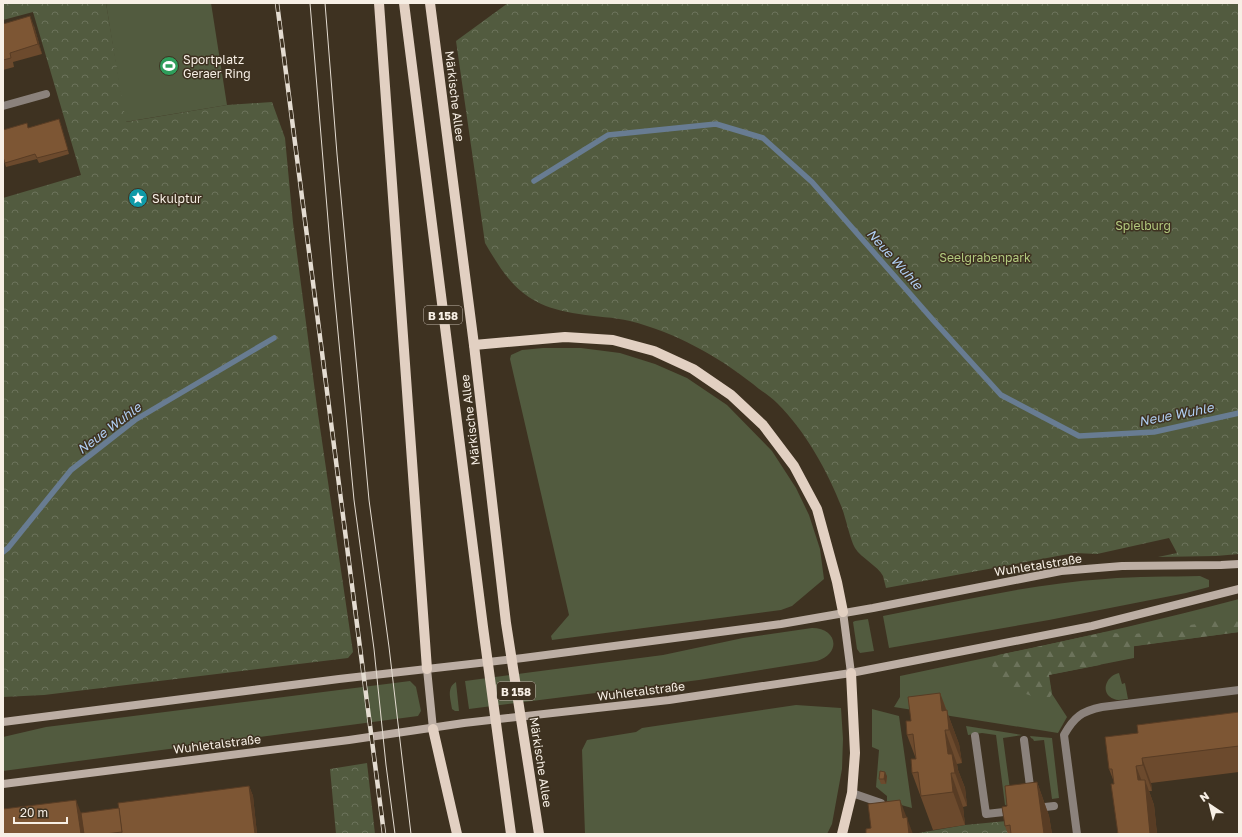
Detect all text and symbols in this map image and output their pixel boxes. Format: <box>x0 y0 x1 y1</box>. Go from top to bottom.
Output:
street label: Märkische Allee <box>442 50 468 142</box>
place label: Sportplatz Geraer Ring <box>183 52 251 81</box>
sports icon: Sportplatz Geraer Ring <box>158 55 180 77</box>
place icon: Skulptur <box>127 187 149 209</box>
place label: Skulptur <box>152 191 202 206</box>
park label: Spielburg <box>1115 218 1171 233</box>
water label: Neue Wuhle <box>864 226 927 294</box>
park label: Seelgrabenpark <box>939 250 1031 265</box>
road number: B 158 <box>424 306 462 324</box>
street label: Märkische Allee <box>457 374 483 466</box>
water label: Neue Wuhle <box>74 398 145 457</box>
water label: Neue Wuhle <box>1137 399 1216 429</box>
street label: Wuhletalstraße <box>993 551 1083 579</box>
street label: Wuhletalstraße <box>596 678 686 704</box>
road number: B 158 <box>497 682 535 700</box>
street label: Märkische Allee <box>526 716 556 808</box>
street label: Wuhletalstraße <box>172 731 262 757</box>
north arrow <box>1190 785 1230 825</box>
text: N <box>1197 789 1211 804</box>
scale bar <box>14 799 67 825</box>
text: 20 m <box>20 805 48 820</box>

